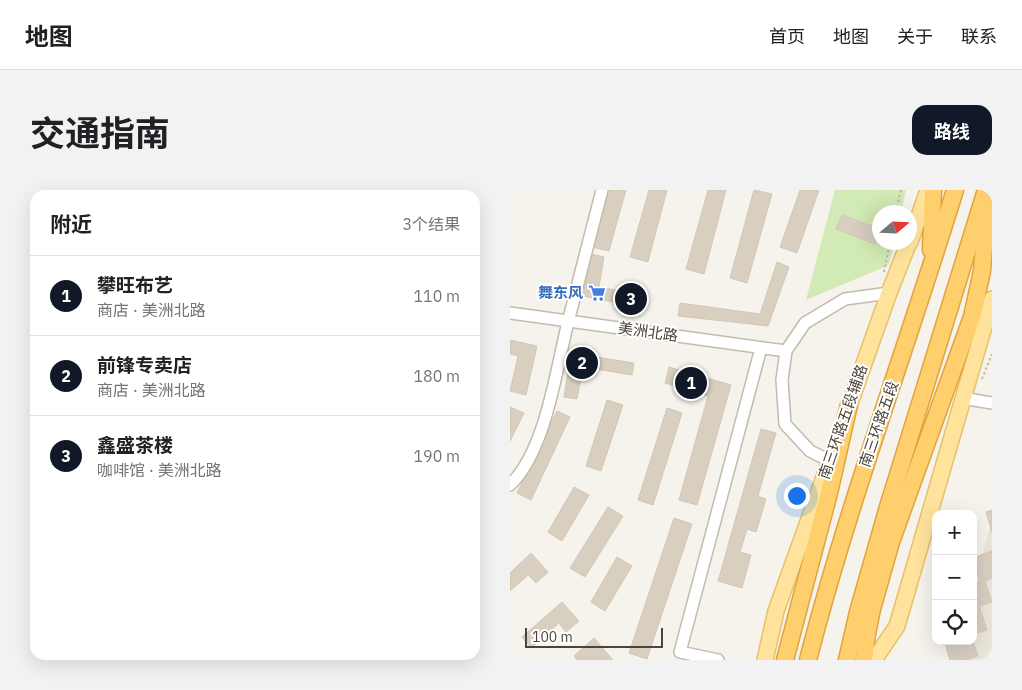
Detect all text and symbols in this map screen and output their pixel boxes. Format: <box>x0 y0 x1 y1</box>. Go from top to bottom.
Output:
text: 地图 <box>25 20 73 52</box>
text: 首页 <box>769 25 805 48</box>
text: 地图 <box>833 25 869 48</box>
text: 关于 <box>897 25 933 48</box>
text: 联系 <box>961 25 997 48</box>
button: 路线 <box>912 105 992 155</box>
text: 交通指南 <box>30 110 170 156</box>
north arrow <box>872 205 917 250</box>
text: 附近 <box>50 210 92 238</box>
text: 3个结果 <box>402 214 460 234</box>
text: 攀旺布艺 <box>97 273 173 297</box>
pin: 3 <box>615 280 647 318</box>
place label: 舞东风 <box>538 283 583 302</box>
supermarket icon: 舞东风 <box>587 283 607 303</box>
text: 1 <box>61 286 71 306</box>
text: 110 m <box>413 286 460 306</box>
text: 商店 · 美洲北路 <box>97 300 206 320</box>
street label: 美洲北路 <box>617 318 679 345</box>
pin: 2 <box>566 344 598 382</box>
text: 前锋专卖店 <box>97 353 192 377</box>
street label: 南三环路五段辅路 <box>814 362 871 482</box>
pin: 1 <box>675 364 707 402</box>
text: 2 <box>61 366 71 386</box>
text: 180 m <box>413 366 460 386</box>
street label: 南三环路五段 <box>855 378 902 469</box>
text: 商店 · 美洲北路 <box>97 380 206 400</box>
text: 鑫盛茶楼 <box>97 433 173 457</box>
text: 3 <box>61 446 71 466</box>
text: 190 m <box>413 446 460 466</box>
text: 咖啡馆 · 美洲北路 <box>97 460 222 480</box>
your location <box>784 483 810 509</box>
map controls <box>932 510 977 645</box>
button: + <box>932 510 977 555</box>
button: − <box>932 555 977 600</box>
button: locate <box>932 600 977 645</box>
scale bar <box>525 625 662 648</box>
text: 100 m <box>532 628 573 646</box>

